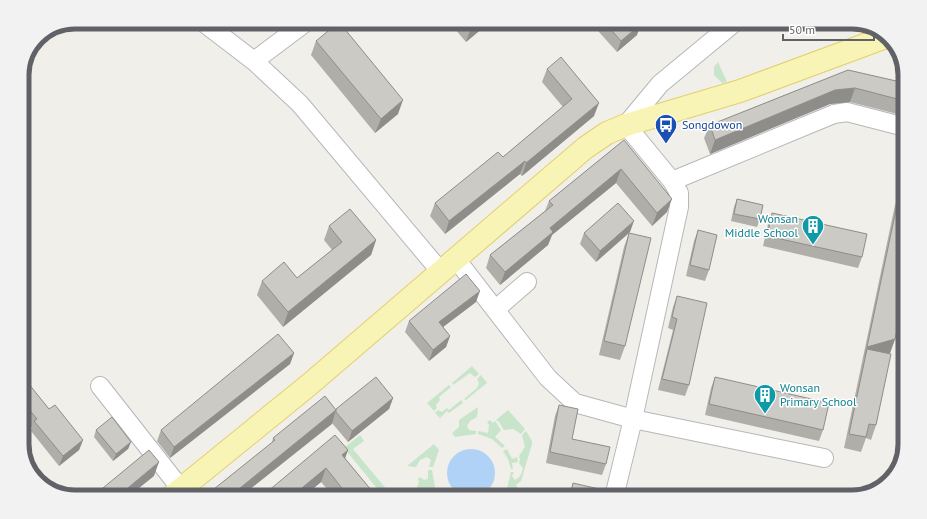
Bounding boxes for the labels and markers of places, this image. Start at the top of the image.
bus stop icon: Songdowon [653,112,679,145]
place label: Songdowon [682,117,742,132]
place label: Wonsan Middle School [725,211,798,240]
building icon: Wonsan Middle School [800,213,826,246]
place label: Wonsan Primary School [780,380,857,409]
building icon: Wonsan Primary School [752,382,778,415]

